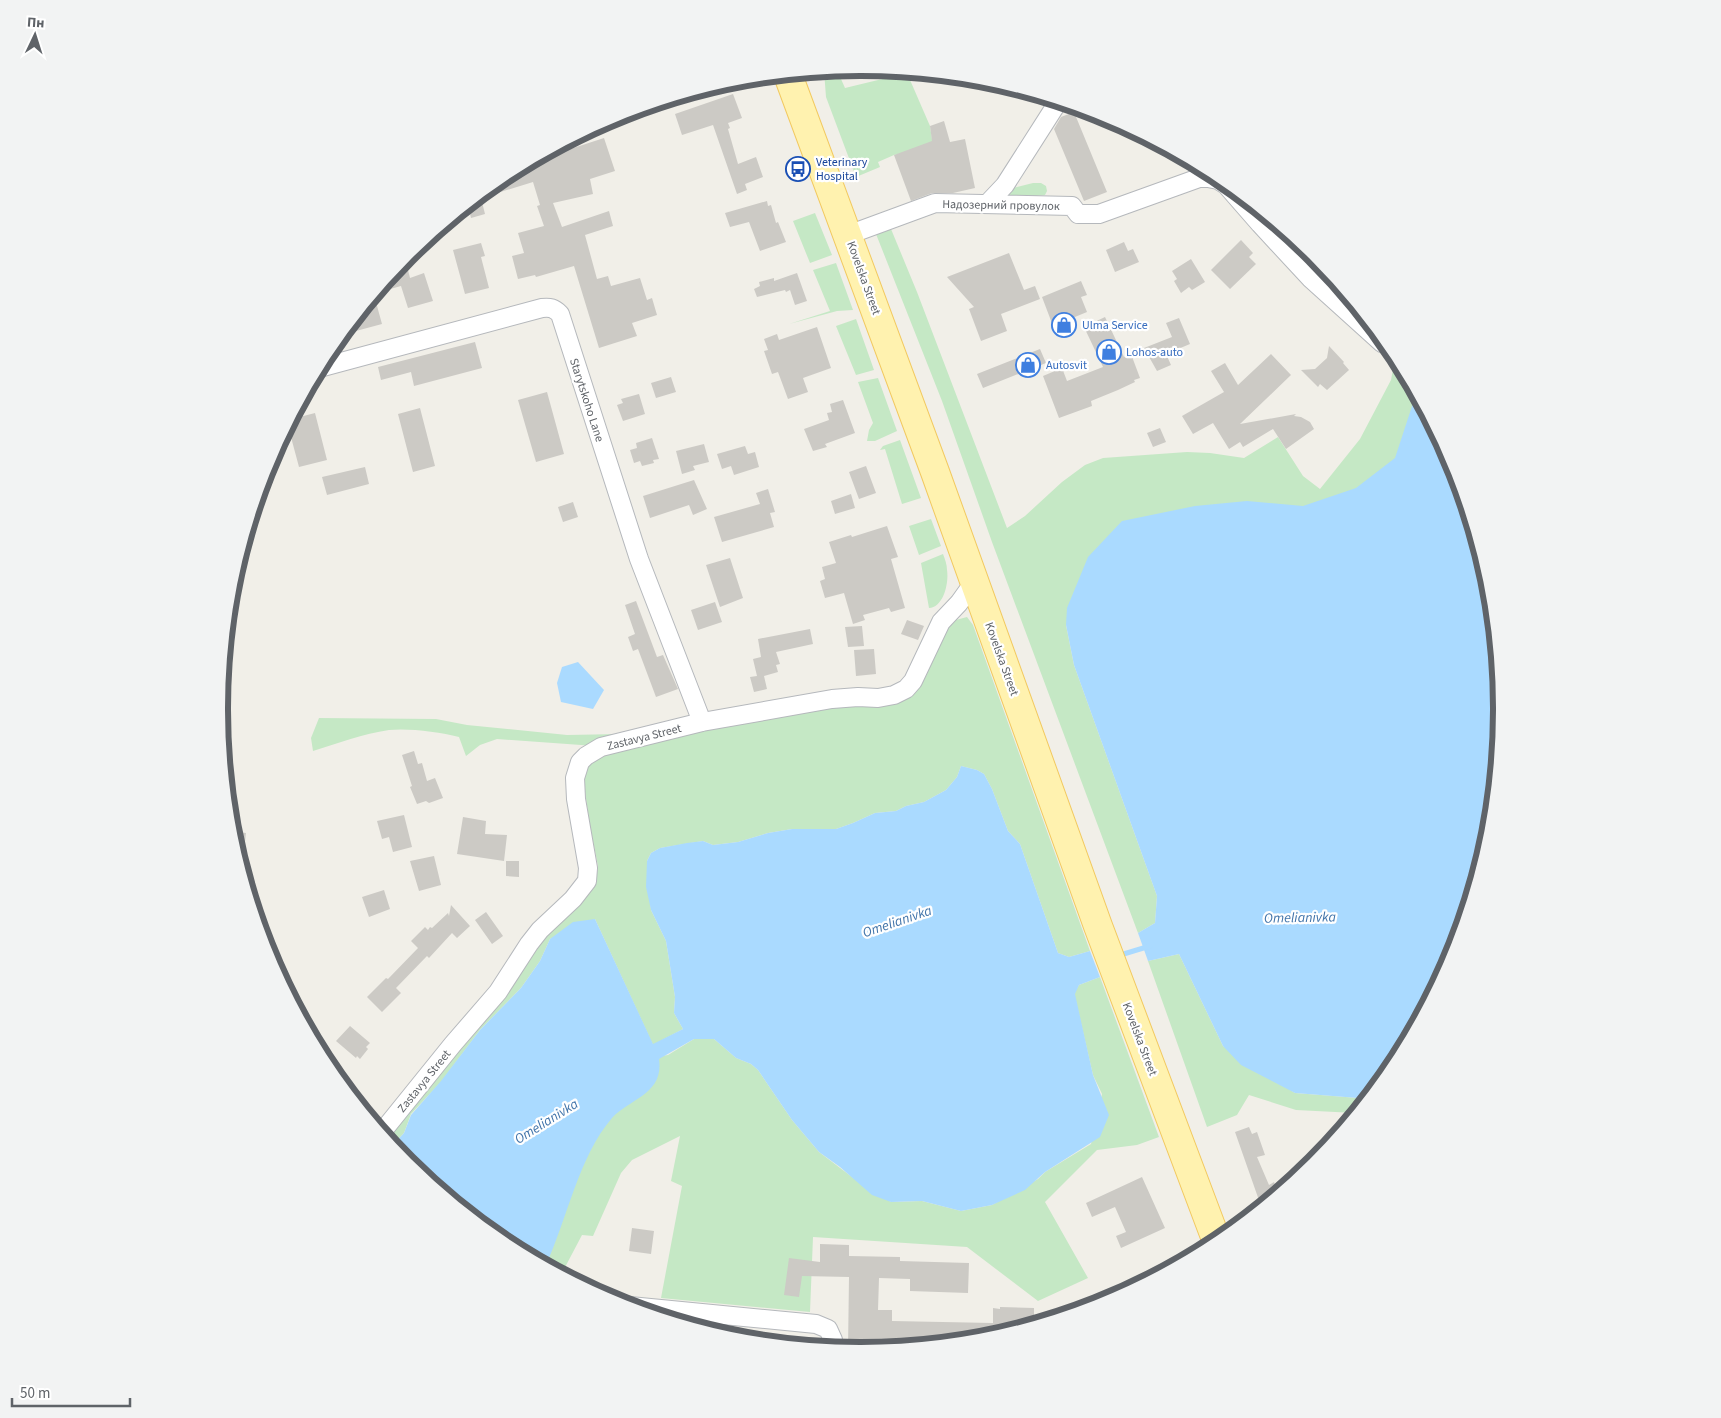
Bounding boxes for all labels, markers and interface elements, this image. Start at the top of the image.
north arrow [10,10,60,60]
text: Пн [26,12,45,34]
place label: Veterinary Hospital [816,154,868,185]
bus stop icon: Veterinary Hospital [785,156,811,182]
street label: Надозерний провулок [942,196,1060,215]
street label: Kovelska Street [842,239,885,317]
shop icon: Ulma Service [1051,312,1077,338]
place label: Ulma Service [1082,317,1148,334]
shop icon: Lohos-auto [1096,339,1122,365]
place label: Lohos-auto [1126,344,1183,361]
shop icon: Autosvit [1015,352,1041,378]
street label: Starytskoho Lane [565,356,608,444]
place label: Autosvit [1046,357,1087,374]
street label: Kovelska Street [980,620,1023,698]
street label: Zastavya Street [605,720,683,755]
water label: Omelianivka [860,901,935,943]
water label: Omelianivka [1264,907,1337,929]
street label: Kovelska Street [1118,1000,1161,1078]
street label: Zastavya Street [394,1046,455,1116]
water label: Omelianivka [511,1094,583,1149]
scale bar [12,1376,130,1408]
text: 50 m [20,1383,50,1404]

